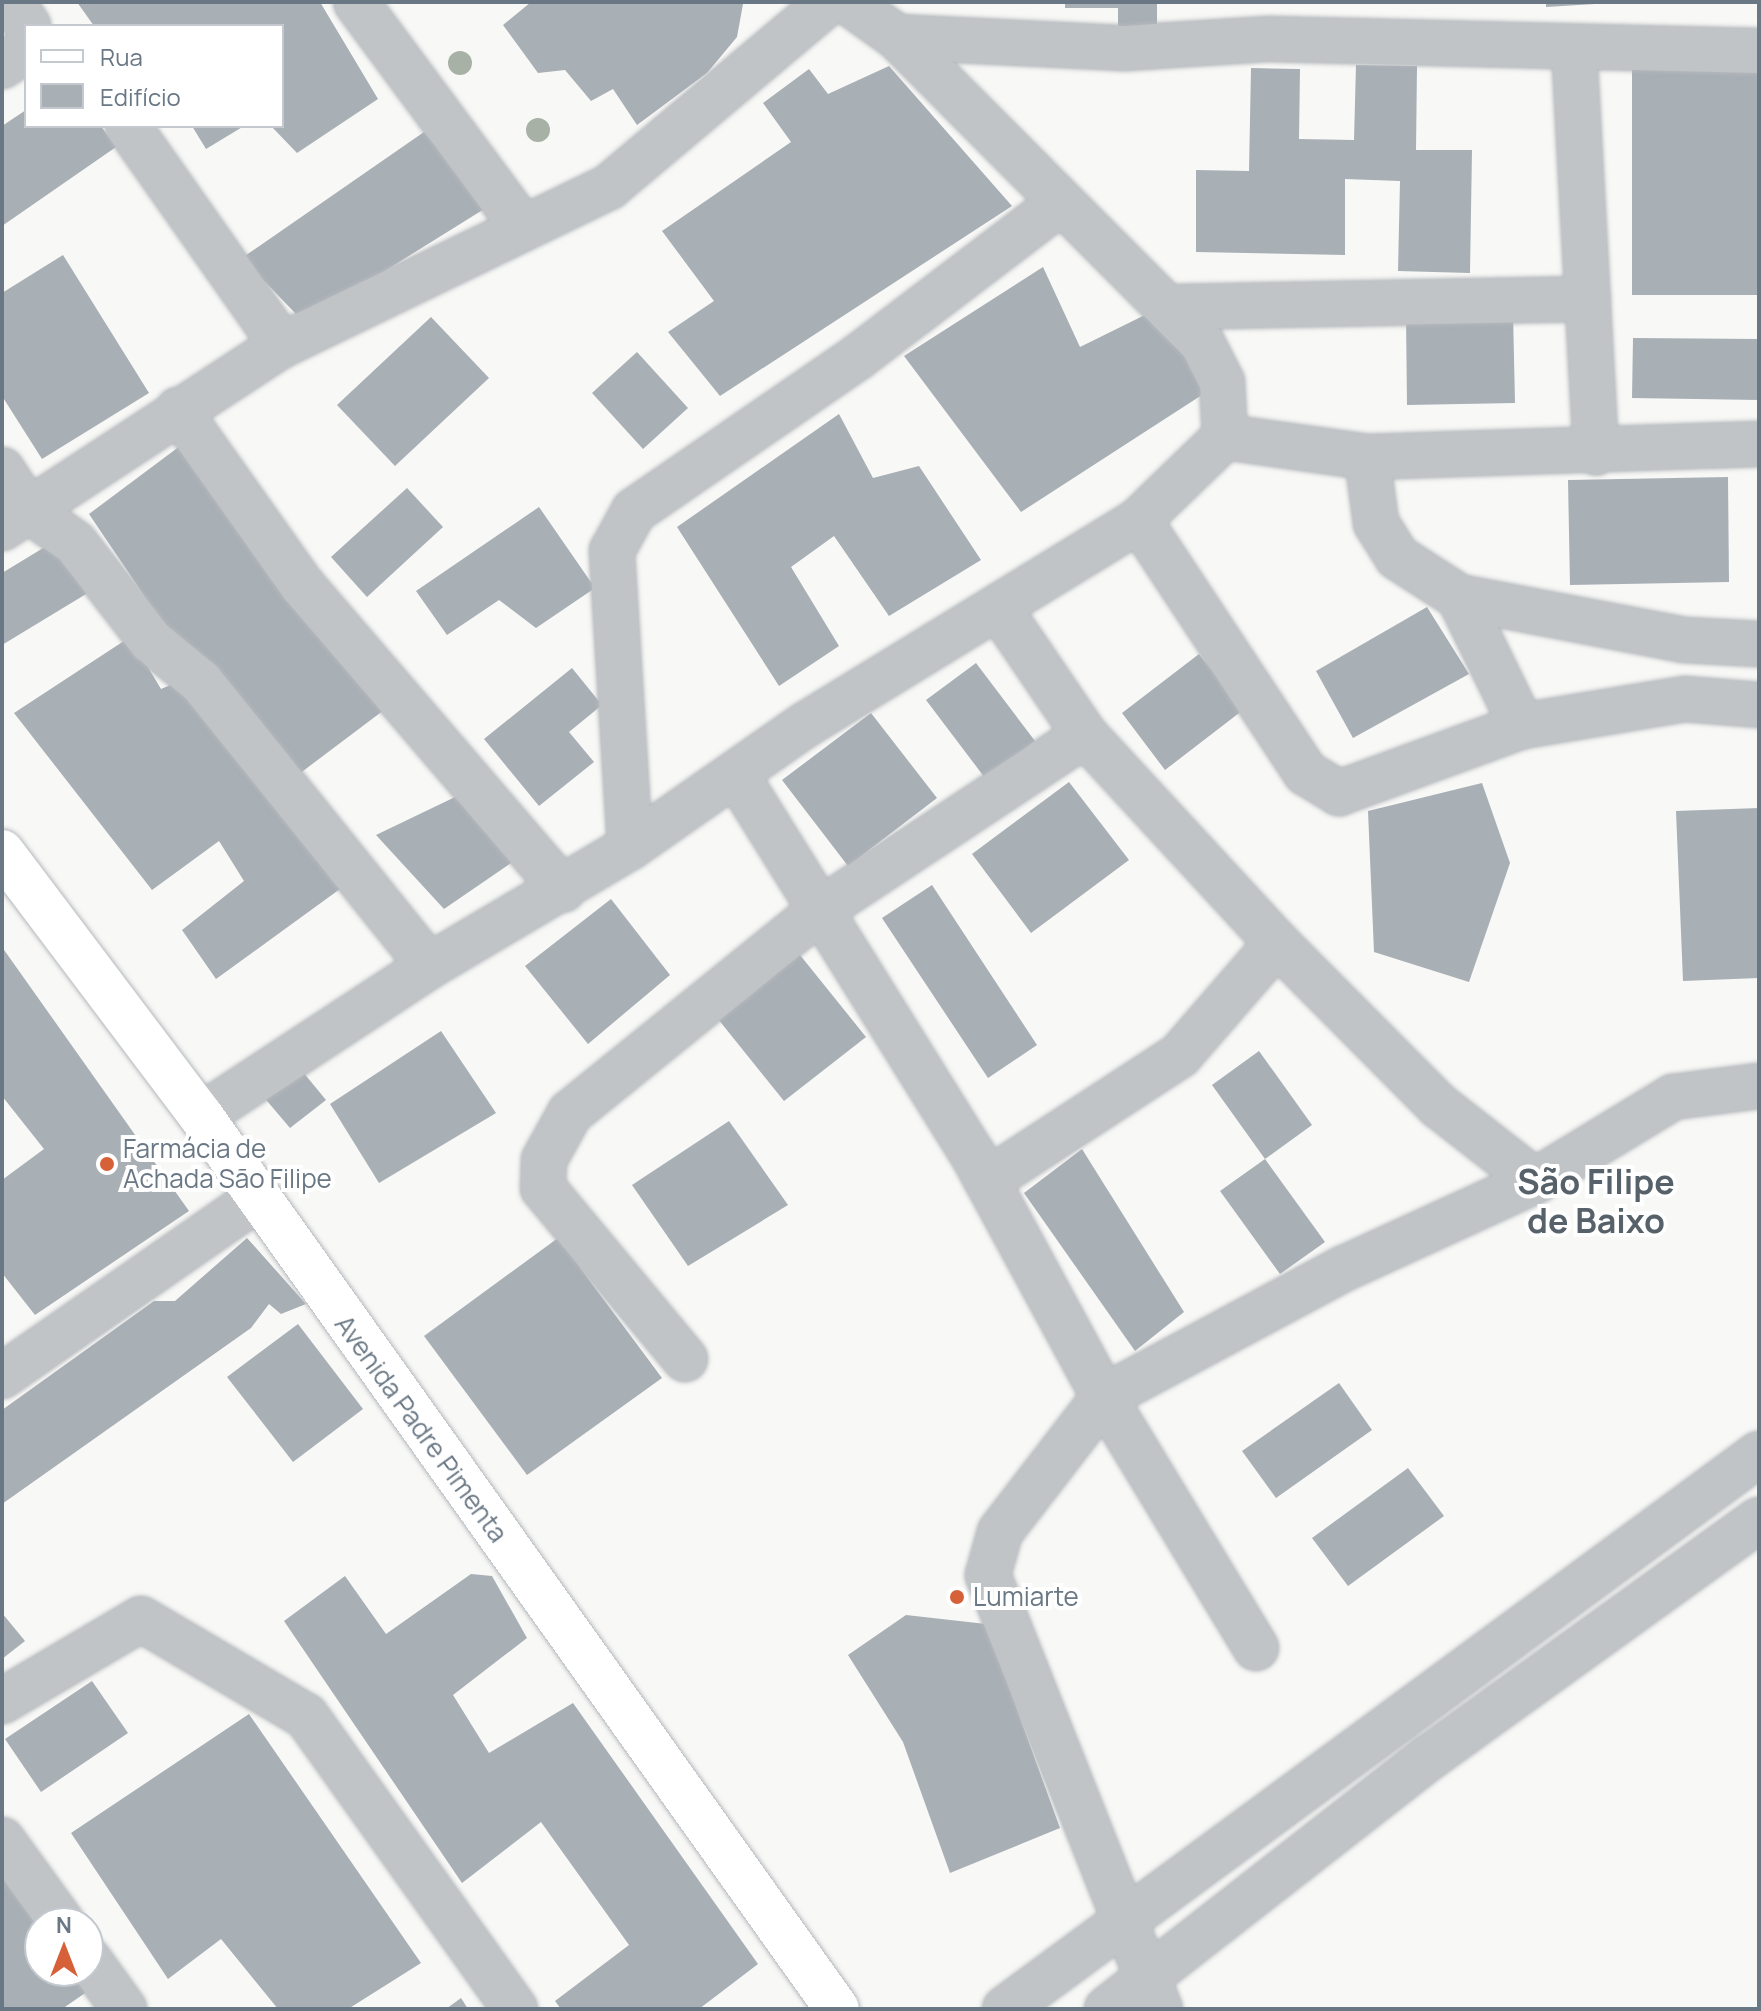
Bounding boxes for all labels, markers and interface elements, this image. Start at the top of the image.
legend [24,24,284,128]
text: Rua [100,40,143,73]
text: Edifício [100,80,181,113]
place label: Farmácia de Achada São Filipe [123,1133,332,1194]
marker: Farmácia de Achada São Filipe [98,1155,116,1173]
district label: São Filipe de Baixo [1517,1161,1675,1240]
street label: Avenida Padre Pimenta [328,1309,514,1549]
place label: Lumiarte [973,1581,1079,1613]
marker: Lumiarte [948,1588,966,1606]
north arrow [24,1907,104,1987]
text: N [56,1910,72,1940]

